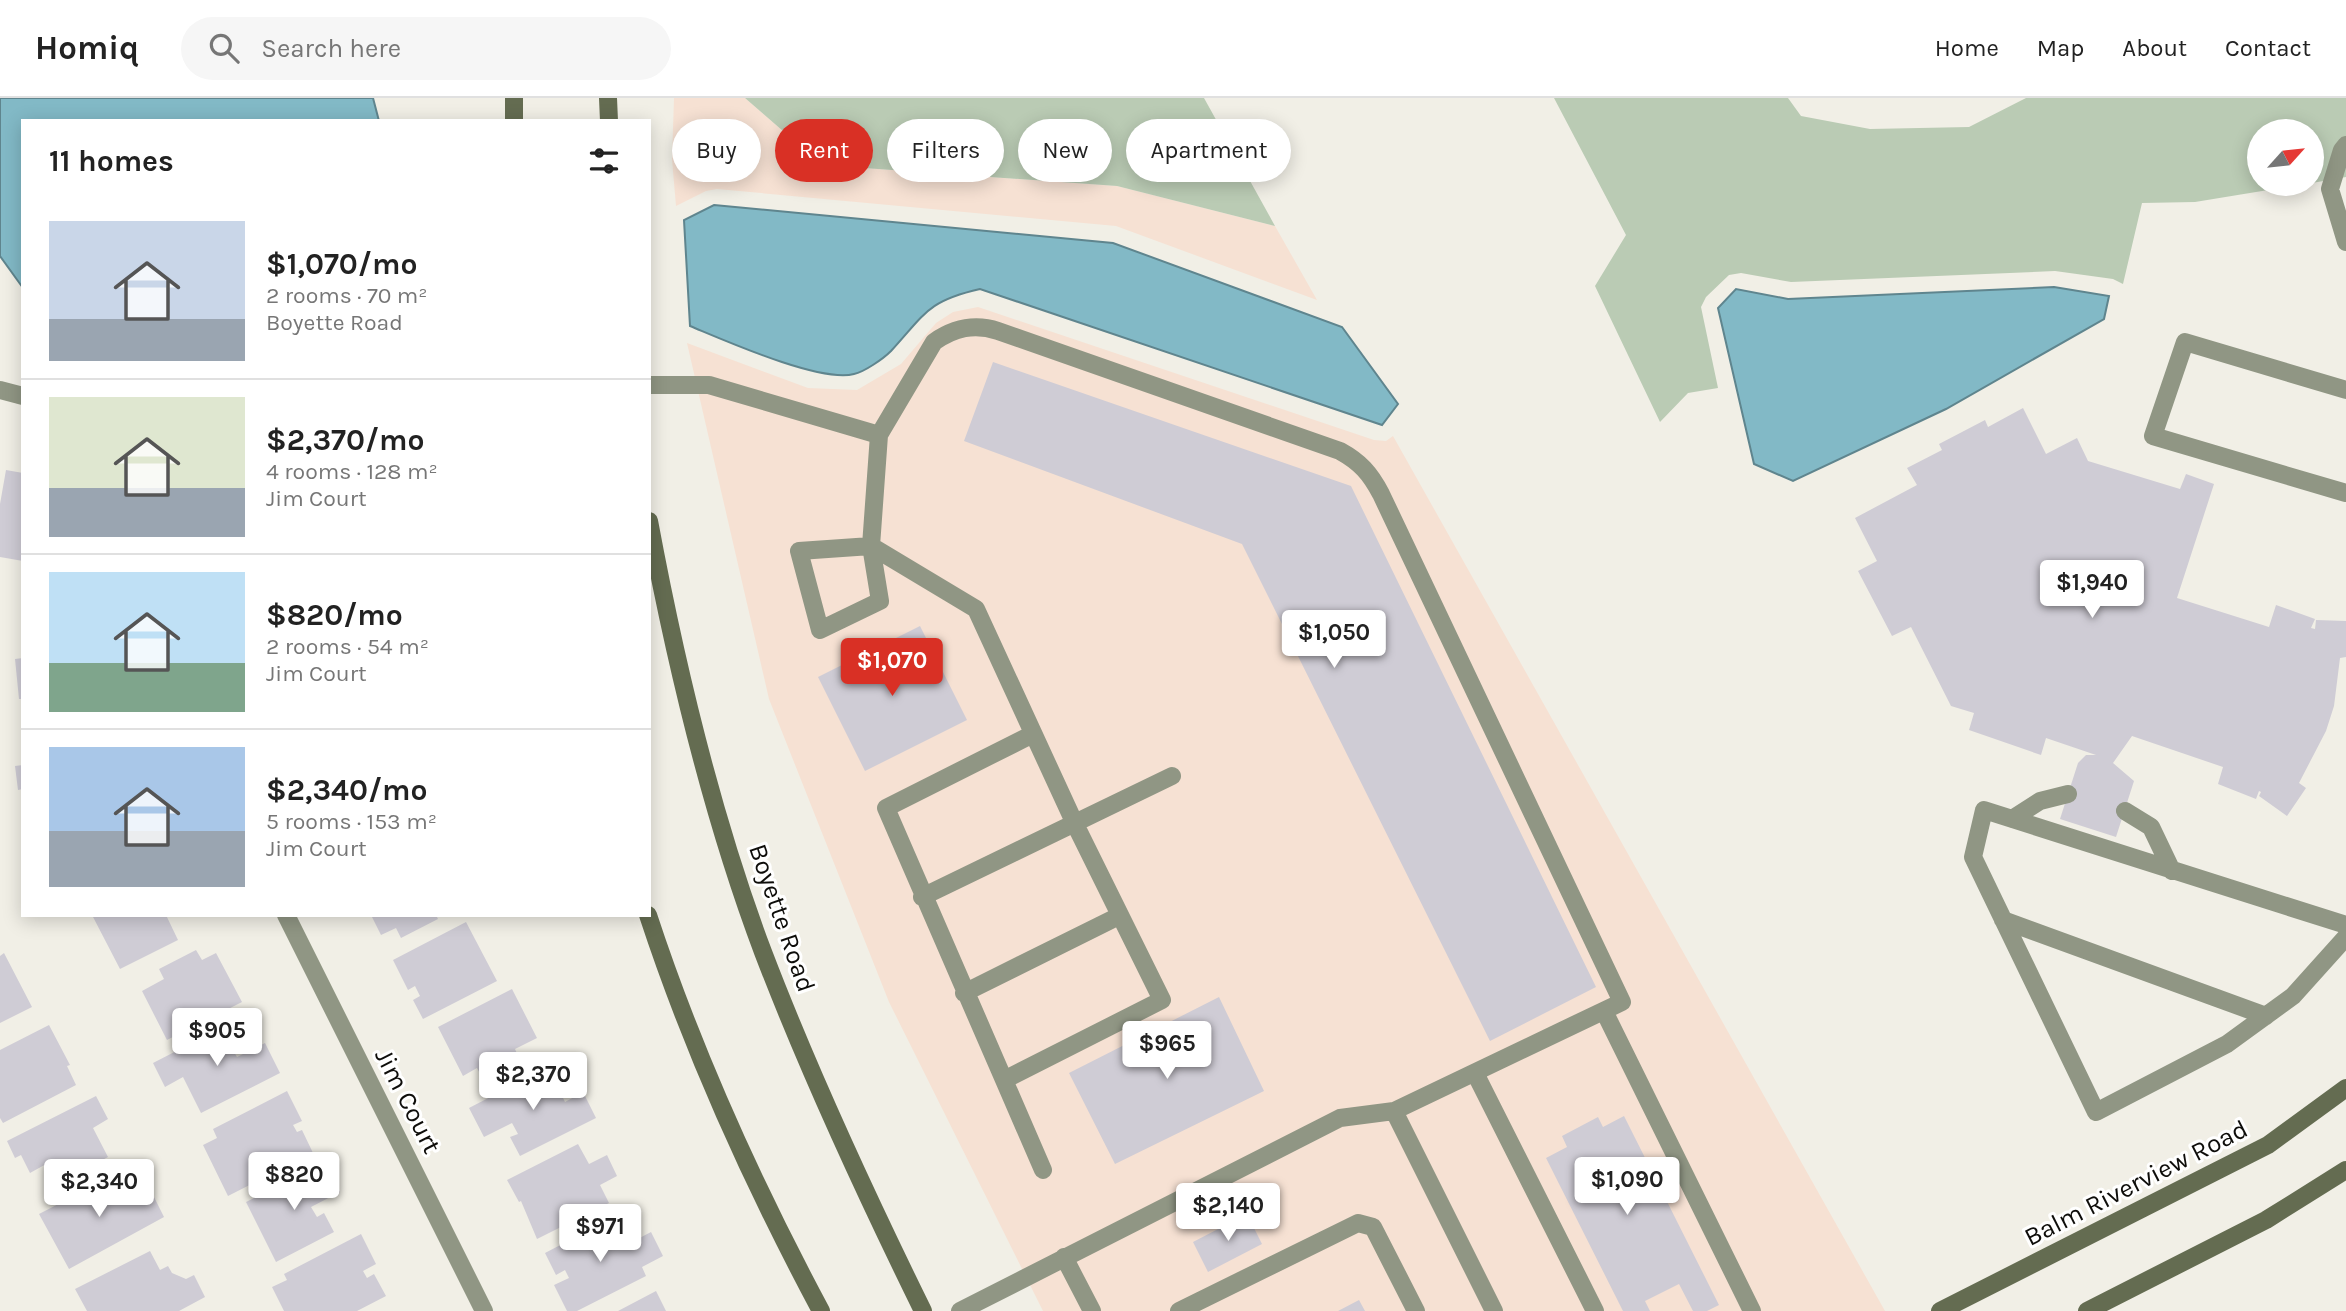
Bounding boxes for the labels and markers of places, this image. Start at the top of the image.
pin: $1,940 [2035,560,2149,620]
pin: $1,050 [1277,610,1391,670]
pin: $1,070 [835,638,949,698]
pin: $905 [176,1009,258,1068]
pin: $965 [1126,1021,1208,1081]
pin: $2,370 [476,1052,590,1112]
pin: $820 [253,1152,335,1212]
pin: $1,090 [1570,1158,1684,1217]
pin: $2,340 [42,1160,156,1219]
pin: $2,140 [1171,1184,1285,1243]
pin: $971 [559,1204,641,1264]

